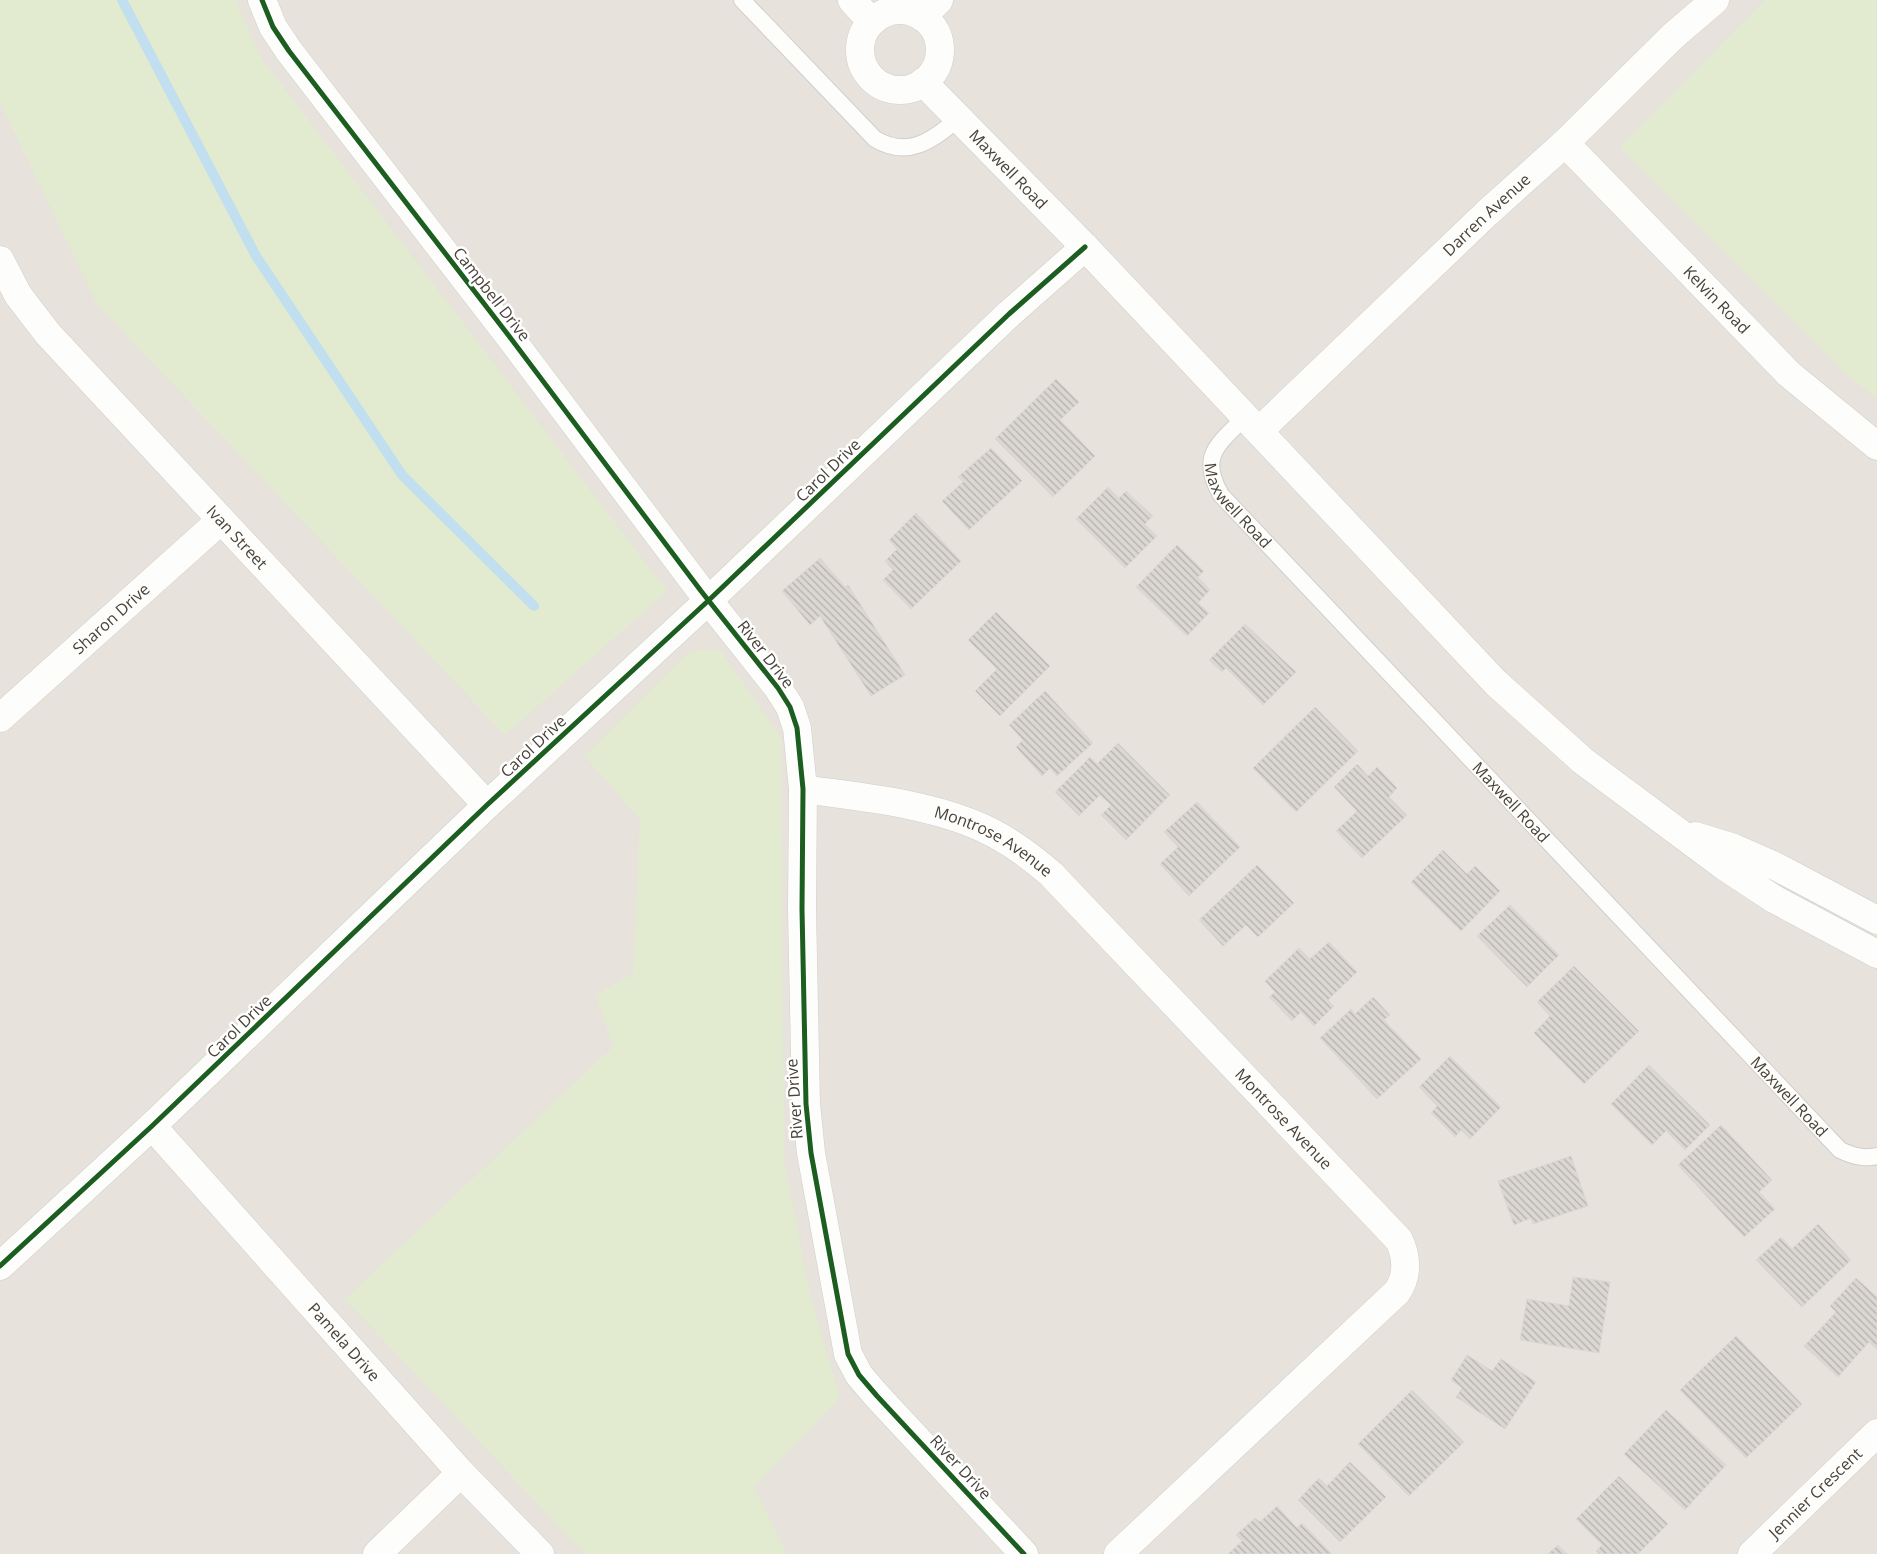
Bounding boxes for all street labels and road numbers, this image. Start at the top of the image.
street label: Maxwell Road [964,124,1053,214]
street label: Darren Avenue [1438,168,1535,261]
street label: Campbell Drive [448,242,536,346]
street label: Kelvin Road [1679,261,1755,338]
street label: Carol Drive [791,433,865,507]
street label: Maxwell Road [1200,461,1277,553]
street label: Ivan Street [202,500,273,574]
street label: Sharon Drive [68,578,154,659]
street label: River Drive [732,615,800,693]
street label: Carol Drive [495,710,571,782]
street label: Maxwell Road [1468,757,1555,847]
street label: Montrose Avenue [932,801,1057,882]
street label: Carol Drive [202,989,276,1063]
street label: Maxwell Road [1746,1051,1833,1142]
street label: River Drive [780,1058,808,1140]
street label: Montrose Avenue [1230,1063,1337,1174]
street label: Pamela Drive [303,1298,385,1386]
street label: River Drive [925,1430,997,1504]
street label: Jennier Crescent [1762,1442,1867,1545]

